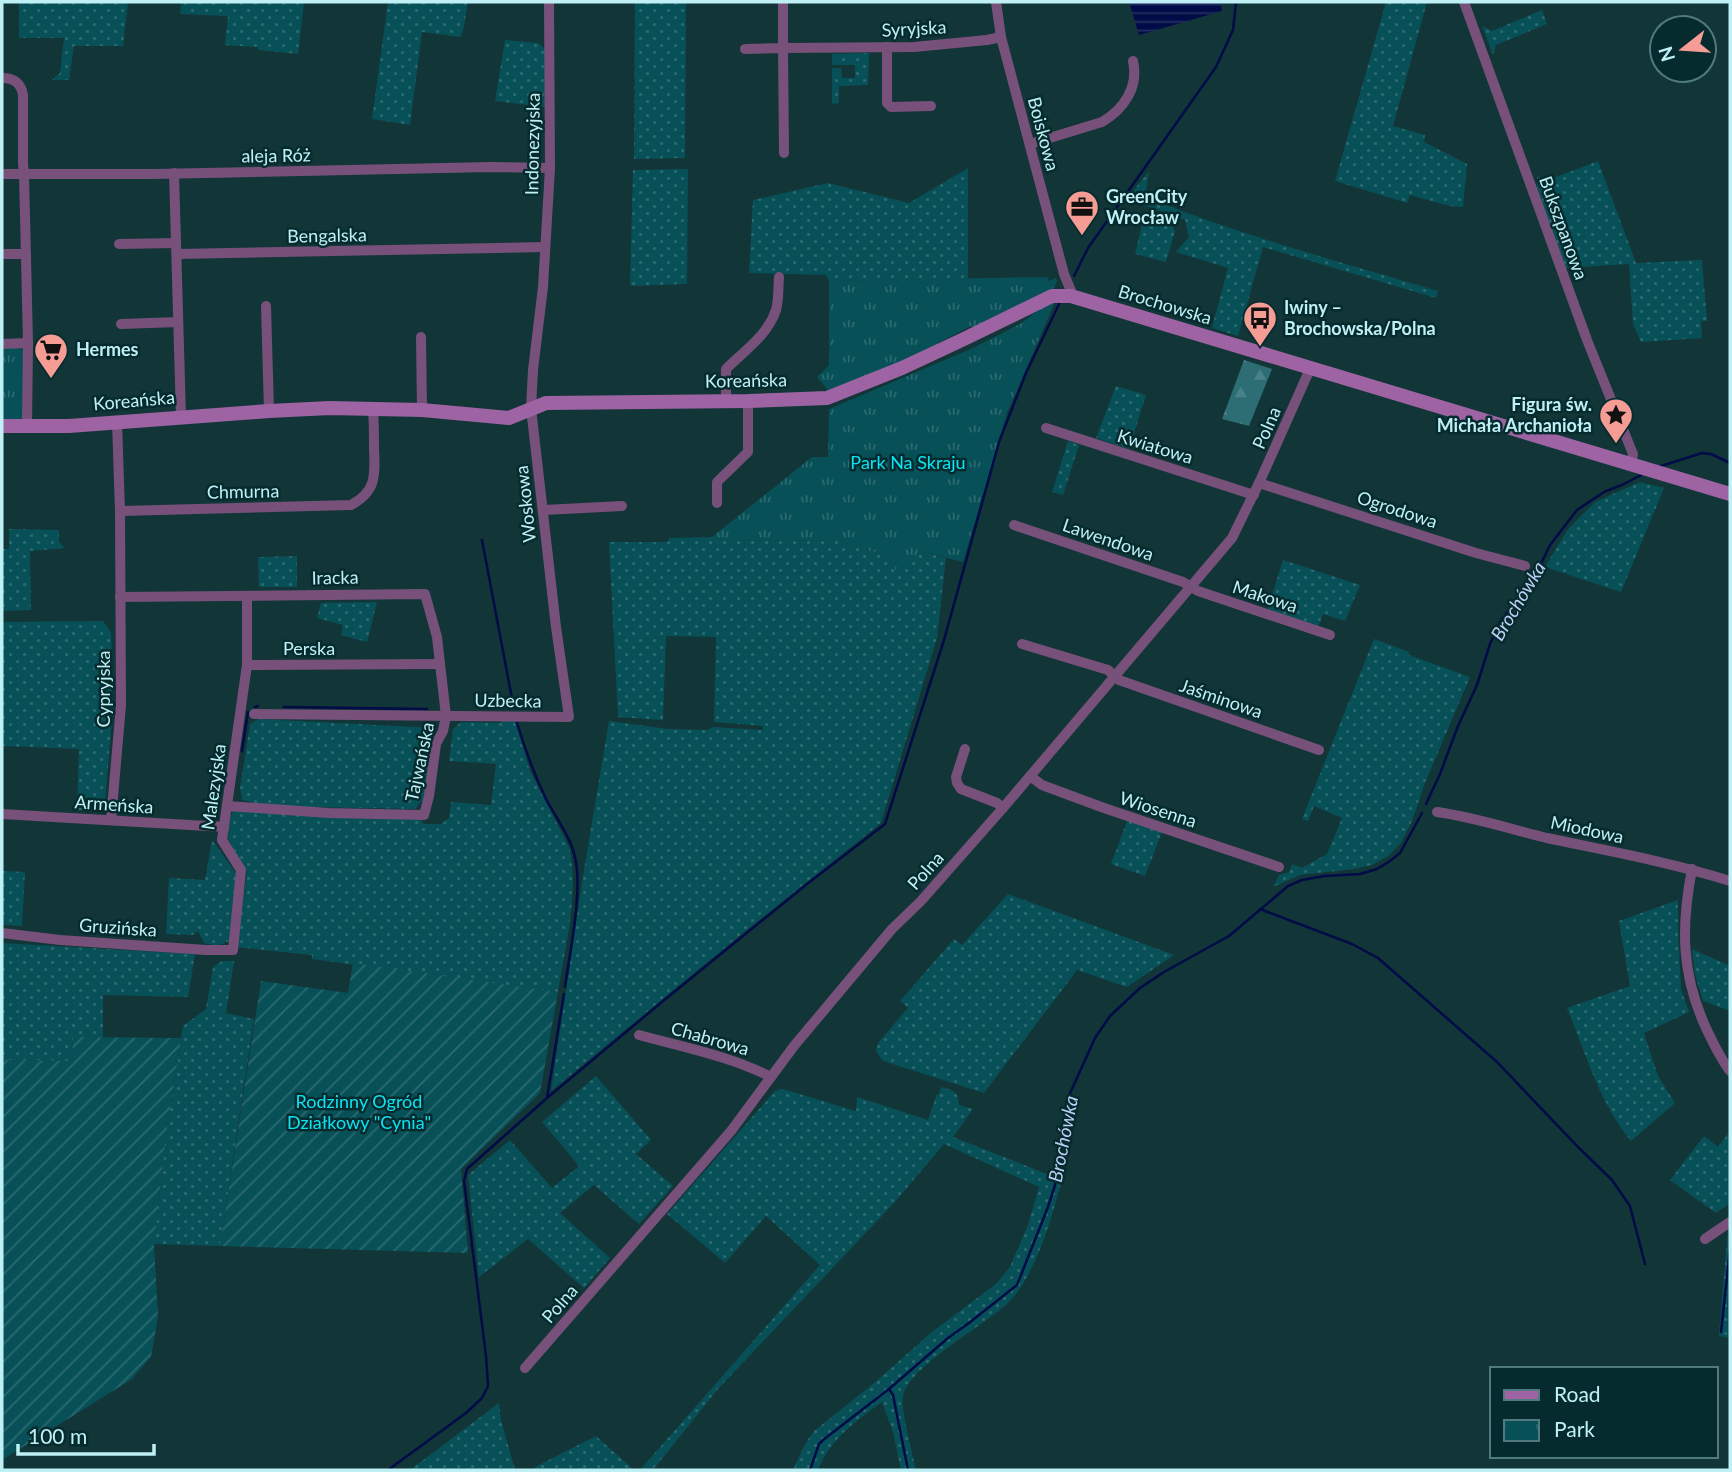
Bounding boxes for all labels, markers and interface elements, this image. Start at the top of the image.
north arrow [1648,14,1718,84]
street label: Syryjska [881,15,947,41]
text: N [1653,44,1679,64]
street label: Indonezyjska [520,93,544,195]
street label: Boiskowa [1024,94,1064,173]
street label: aleja Róż [241,143,311,167]
street label: Bukszpanowa [1535,173,1593,282]
place label: GreenCity Wrocław [1106,185,1188,228]
office icon: GreenCity Wrocław [1063,188,1101,237]
street label: Bengalska [287,223,367,247]
street label: Brochowska [1116,279,1215,329]
place label: Iwiny – Brochowska/Polna [1284,296,1436,339]
bus stop icon: Iwiny – Brochowska/Polna [1241,299,1279,348]
supermarket icon: Hermes [32,331,70,380]
place label: Hermes [76,338,139,360]
street label: Koreańska [705,368,787,392]
street label: Koreańska [92,385,176,415]
place label: Figura św. Michała Archanioła [1437,393,1592,436]
place icon: Figura św. Michała Archanioła [1597,396,1635,445]
street label: Polna [1247,403,1285,452]
street label: Kwiatowa [1115,424,1196,468]
park label: Park Na Skraju [850,451,966,473]
street label: Woskowa [510,465,540,544]
street label: Chmurna [207,479,279,503]
street label: Ogrodowa [1354,486,1440,532]
street label: Lawendowa [1060,513,1157,565]
water label: Brochówka [1485,557,1550,644]
street label: Iracka [311,566,359,588]
street label: Makowa [1230,575,1301,617]
street label: Perska [283,637,335,659]
street label: Cypryjska [92,650,114,728]
street label: Jaśminowa [1177,674,1266,722]
street label: Uzbecka [474,688,542,712]
street label: Tajwańska [400,720,438,804]
street label: Malezyjska [196,742,230,831]
street label: Wiosenna [1117,786,1199,832]
street label: Armeńska [74,790,154,818]
street label: Miodowa [1549,811,1626,847]
street label: Polna [902,847,948,894]
street label: Gruzińska [78,913,158,941]
street label: Chabrowa [669,1016,752,1060]
park label: Rodzinny Ogród Działkowy "Cynia" [287,1090,431,1133]
water label: Brochówka [1043,1094,1082,1184]
street label: Polna [537,1280,582,1327]
legend [1490,1367,1718,1458]
text: Road [1554,1381,1601,1406]
scale bar [18,1412,154,1456]
text: Park [1554,1416,1595,1441]
text: 100 m [28,1423,87,1448]

